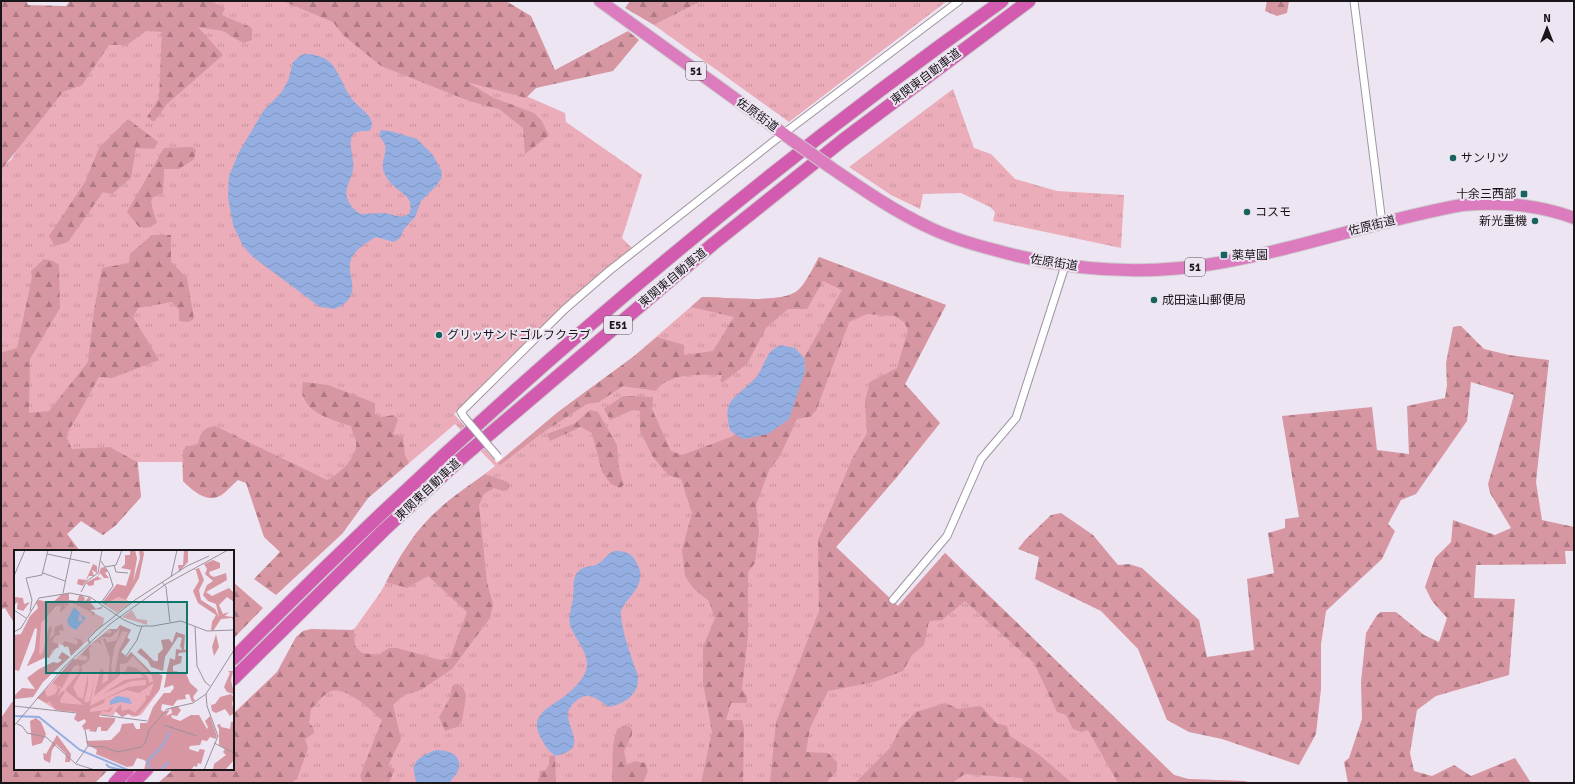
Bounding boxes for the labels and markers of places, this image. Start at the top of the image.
place label: サンリツ [1461,151,1509,166]
marker: サンリツ [1448,153,1458,163]
place label: 十余三西部 [1456,187,1516,202]
marker: 十余三西部 [1519,189,1529,199]
place label: コスモ [1255,205,1291,220]
marker: コスモ [1242,207,1252,217]
place label: 新光重機 [1479,214,1527,229]
marker: 新光重機 [1530,216,1540,226]
place label: 薬草園 [1232,248,1268,263]
marker: 薬草園 [1219,250,1229,260]
place label: 成田遠山郵便局 [1162,293,1246,308]
marker: 成田遠山郵便局 [1149,295,1159,305]
place label: グリッサンドゴルフクラブ [447,328,591,343]
marker: グリッサンドゴルフクラブ [434,330,444,340]

